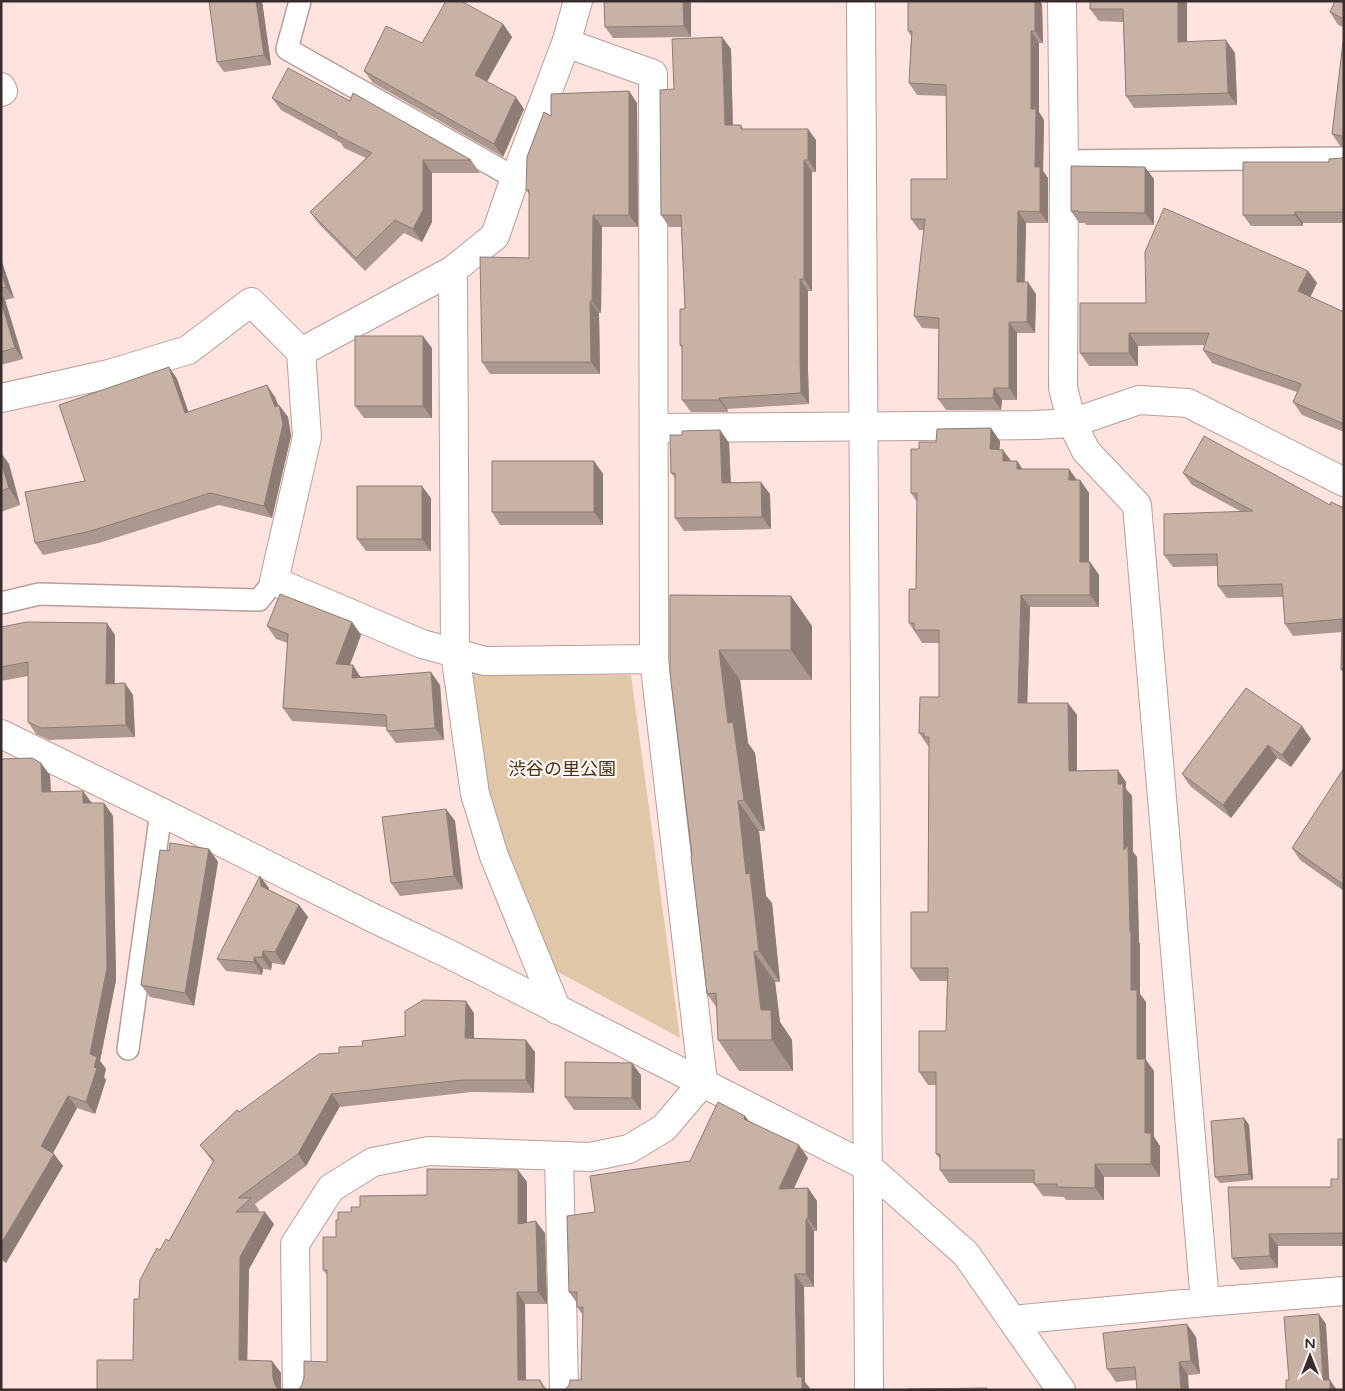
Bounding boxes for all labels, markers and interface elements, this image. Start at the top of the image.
park label: 渋谷の里公園 [508,758,616,780]
north arrow [1285,1331,1335,1381]
text: N [1304,1335,1316,1352]

